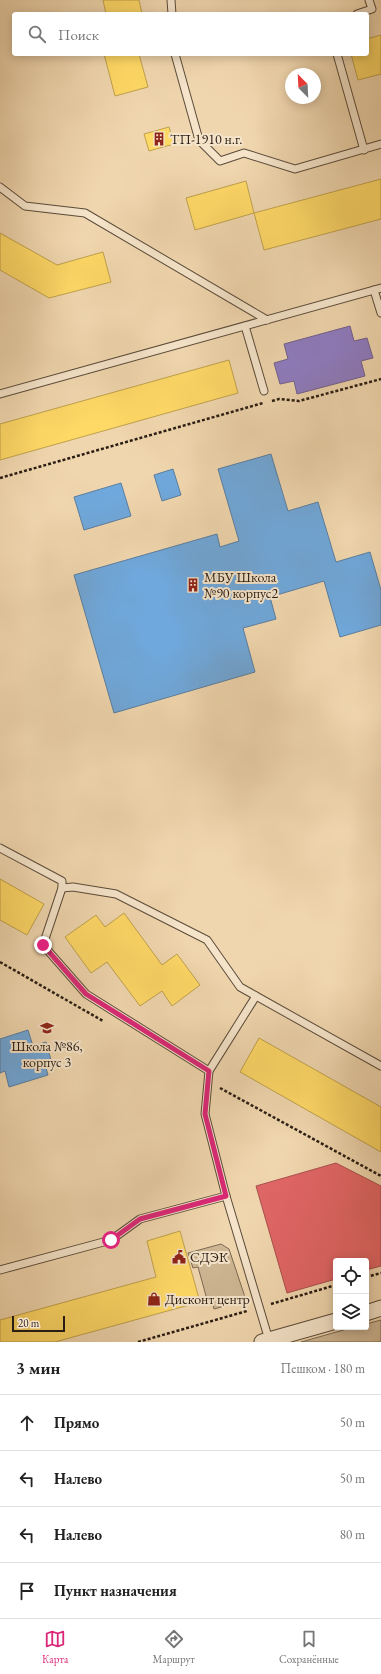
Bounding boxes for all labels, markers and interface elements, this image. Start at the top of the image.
search box [12,12,369,56]
icon: search [26,23,48,45]
text: Поиск [58,25,99,44]
north arrow [285,68,321,104]
place label: ТП-1910 н.г. [170,130,243,148]
building icon: ТП-1910 н.г. [151,131,167,147]
place label: МБУ Школа №90 корпус2 [204,568,279,602]
building icon: МБУ Школа №90 корпус2 [185,577,201,593]
route end [34,936,52,954]
school or university icon: Школа №86, корпус 3 [39,1020,55,1036]
place label: Школа №86, корпус 3 [11,1037,83,1071]
route start [102,1231,120,1249]
place label: СДЭК [190,1248,229,1266]
public building icon: СДЭК [171,1249,187,1265]
map controls [333,1258,369,1330]
button: locate [333,1258,369,1294]
place label: Дисконт центр [165,1290,250,1308]
shop icon: Дисконт центр [146,1291,162,1307]
button: layers [333,1294,369,1330]
scale bar [12,1314,65,1333]
text: 20 m [18,1316,39,1330]
text: 3 мин [16,1357,60,1379]
text: Пешком · 180 m [281,1360,365,1377]
icon: ahead [16,1412,38,1434]
text: Прямо [54,1413,99,1432]
text: 50 m [340,1414,365,1431]
icon: left [16,1468,38,1490]
text: Налево [54,1469,102,1488]
text: 50 m [340,1470,365,1487]
icon: left [16,1524,38,1546]
text: Налево [54,1525,102,1544]
text: 80 m [340,1526,365,1543]
icon: arrive [16,1580,38,1602]
text: Пункт назначения [54,1581,177,1600]
tab: Карта [42,1628,68,1666]
tab: Маршрут [153,1628,195,1666]
tab: Сохранённые [279,1628,339,1666]

